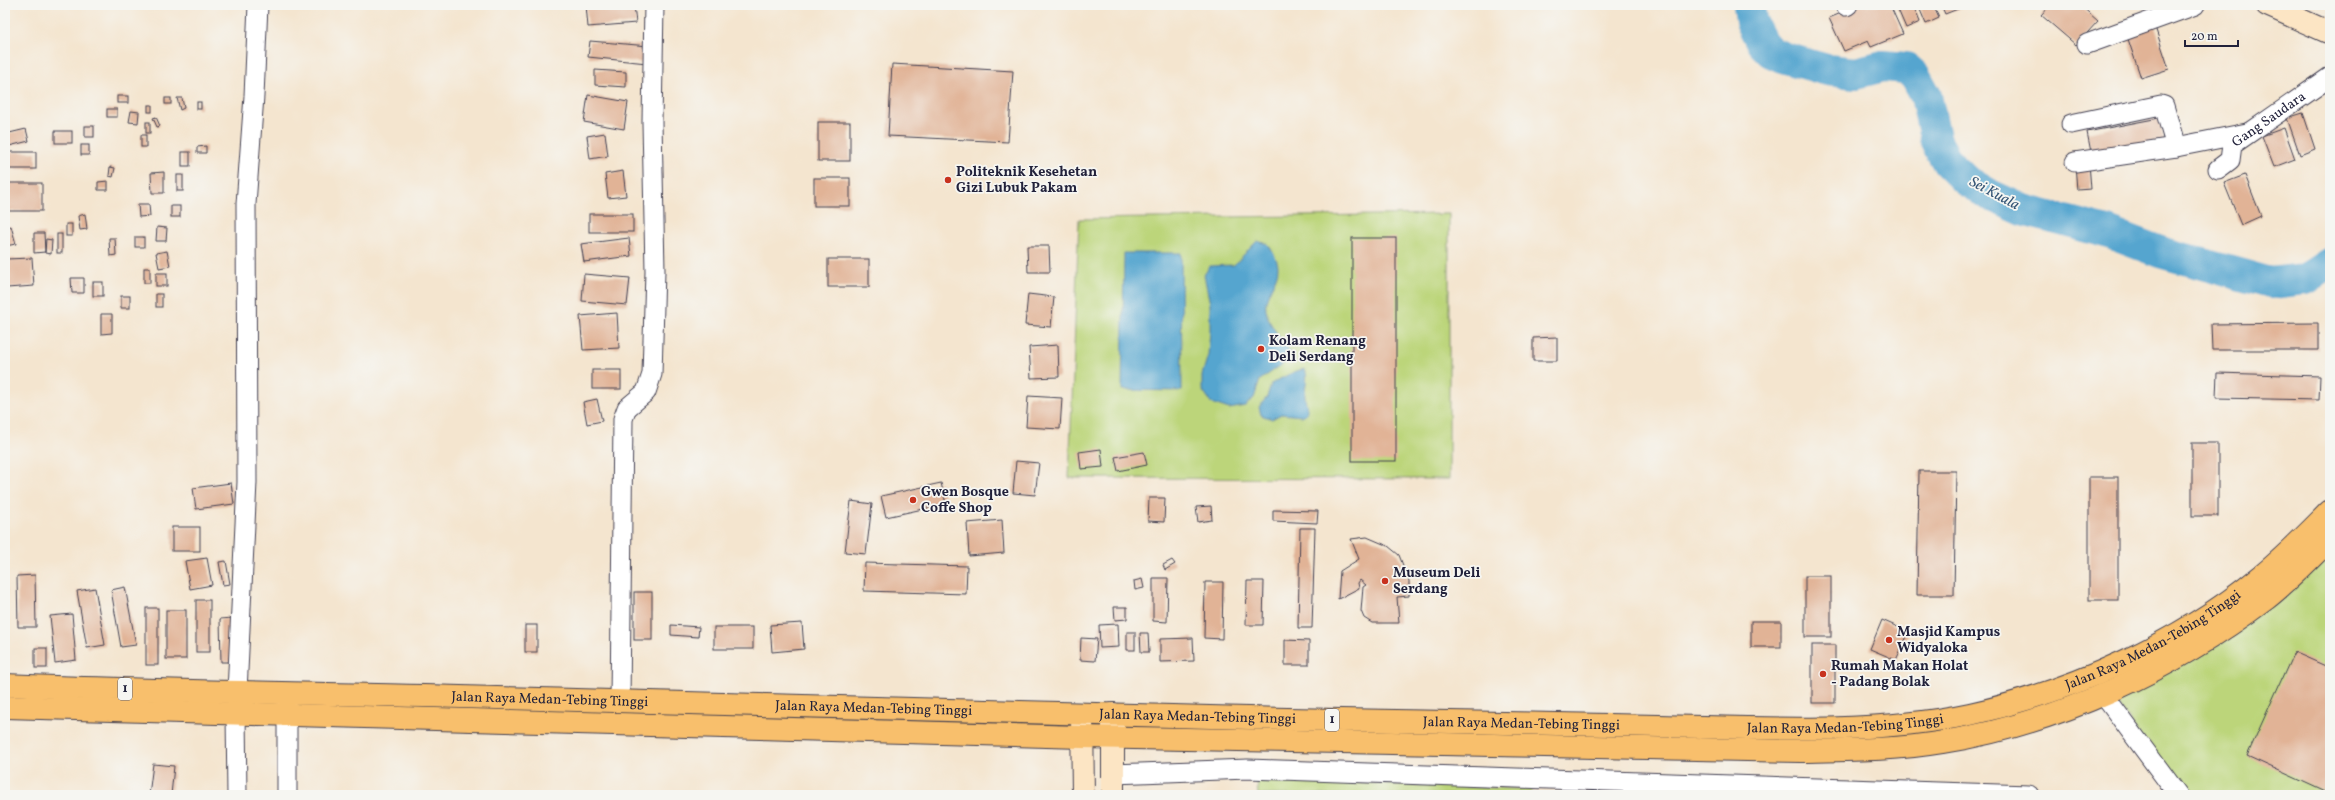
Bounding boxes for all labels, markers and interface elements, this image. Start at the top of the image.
scale bar [2185,22,2238,48]
text: 20 m [2191,29,2218,45]
street label: Gang Saudara [2228,87,2310,152]
place label: Politeknik Kesehetan Gizi Lubuk Pakam [956,163,1097,198]
water label: Sei Kuala [1965,172,2023,216]
marker: Politeknik Kesehetan Gizi Lubuk Pakam [943,175,953,185]
place label: Kolam Renang Deli Serdang [1269,332,1366,367]
marker: Kolam Renang Deli Serdang [1256,344,1266,354]
place label: Gwen Bosque Coffe Shop [921,483,1009,518]
marker: Gwen Bosque Coffe Shop [908,495,918,505]
place label: Museum Deli Serdang [1393,564,1480,599]
marker: Museum Deli Serdang [1380,576,1390,586]
street label: Jalan Raya Medan-Tebing Tinggi [2062,586,2245,695]
place label: Masjid Kampus Widyaloka [1897,623,2000,658]
marker: Masjid Kampus Widyaloka [1884,635,1894,645]
place label: Rumah Makan Holat - Padang Bolak [1831,657,1968,692]
marker: Rumah Makan Holat - Padang Bolak [1818,669,1828,679]
road number: 1 [118,678,132,700]
street label: Jalan Raya Medan-Tebing Tinggi [451,687,649,712]
street label: Jalan Raya Medan-Tebing Tinggi [775,696,973,720]
street label: Jalan Raya Medan-Tebing Tinggi [1099,705,1296,729]
road number: 1 [1325,709,1339,731]
street label: Jalan Raya Medan-Tebing Tinggi [1747,710,1945,738]
street label: Jalan Raya Medan-Tebing Tinggi [1423,712,1620,735]

